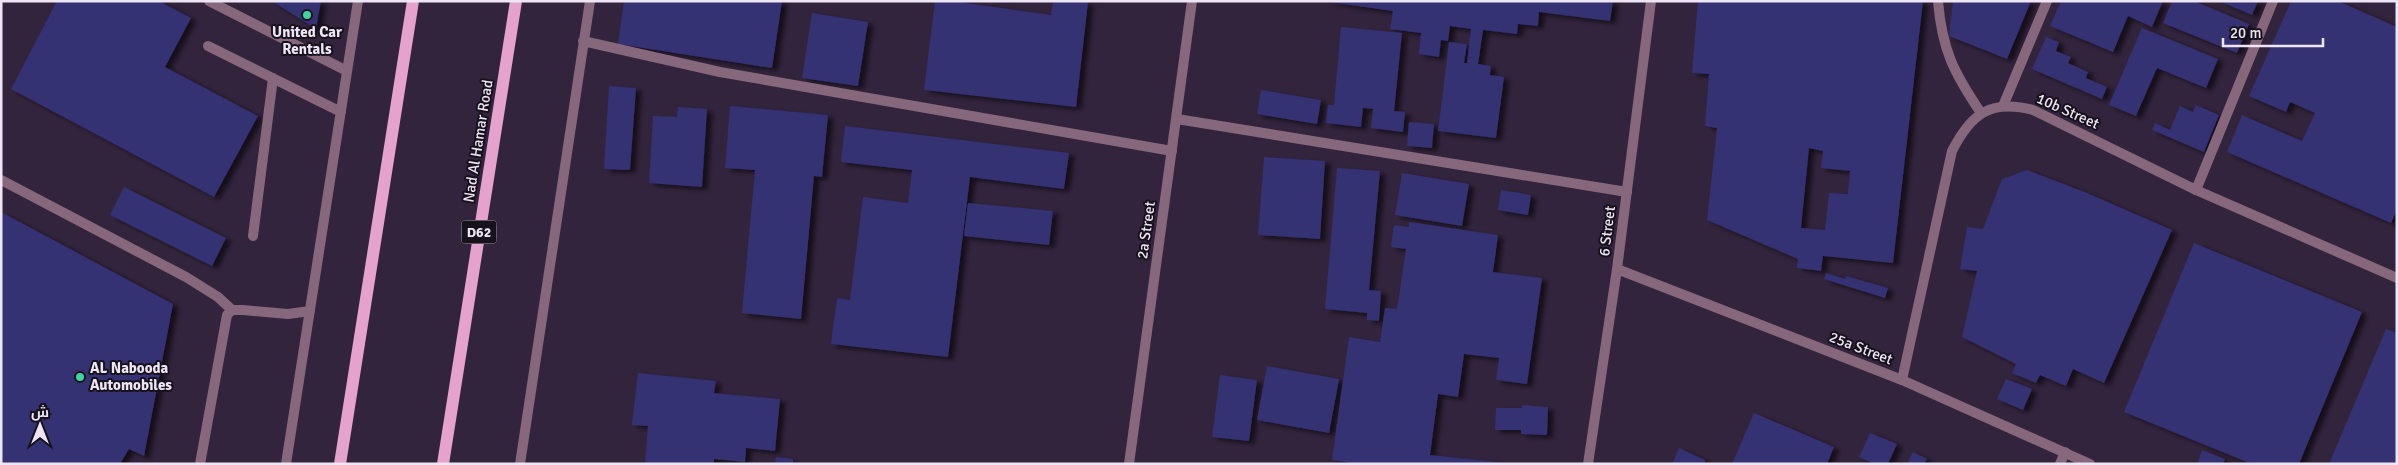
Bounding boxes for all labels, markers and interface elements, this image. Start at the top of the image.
marker: United Car Rentals [301,9,313,21]
scale bar [2223,15,2323,47]
place label: United Car Rentals [272,23,342,58]
text: 20 m [2230,24,2261,42]
street label: Nad Al Hamar Road [459,78,497,204]
street label: 10b Street [2034,89,2102,133]
street label: 2a Street [1133,200,1159,260]
street label: 6 Street [1595,205,1619,257]
road number: D62 [462,220,496,243]
street label: 25a Street [1827,328,1895,368]
place label: AL Nabooda Automobiles [90,359,172,394]
marker: AL Nabooda Automobiles [74,371,86,383]
north arrow [15,400,65,450]
text: ش [31,404,49,421]

